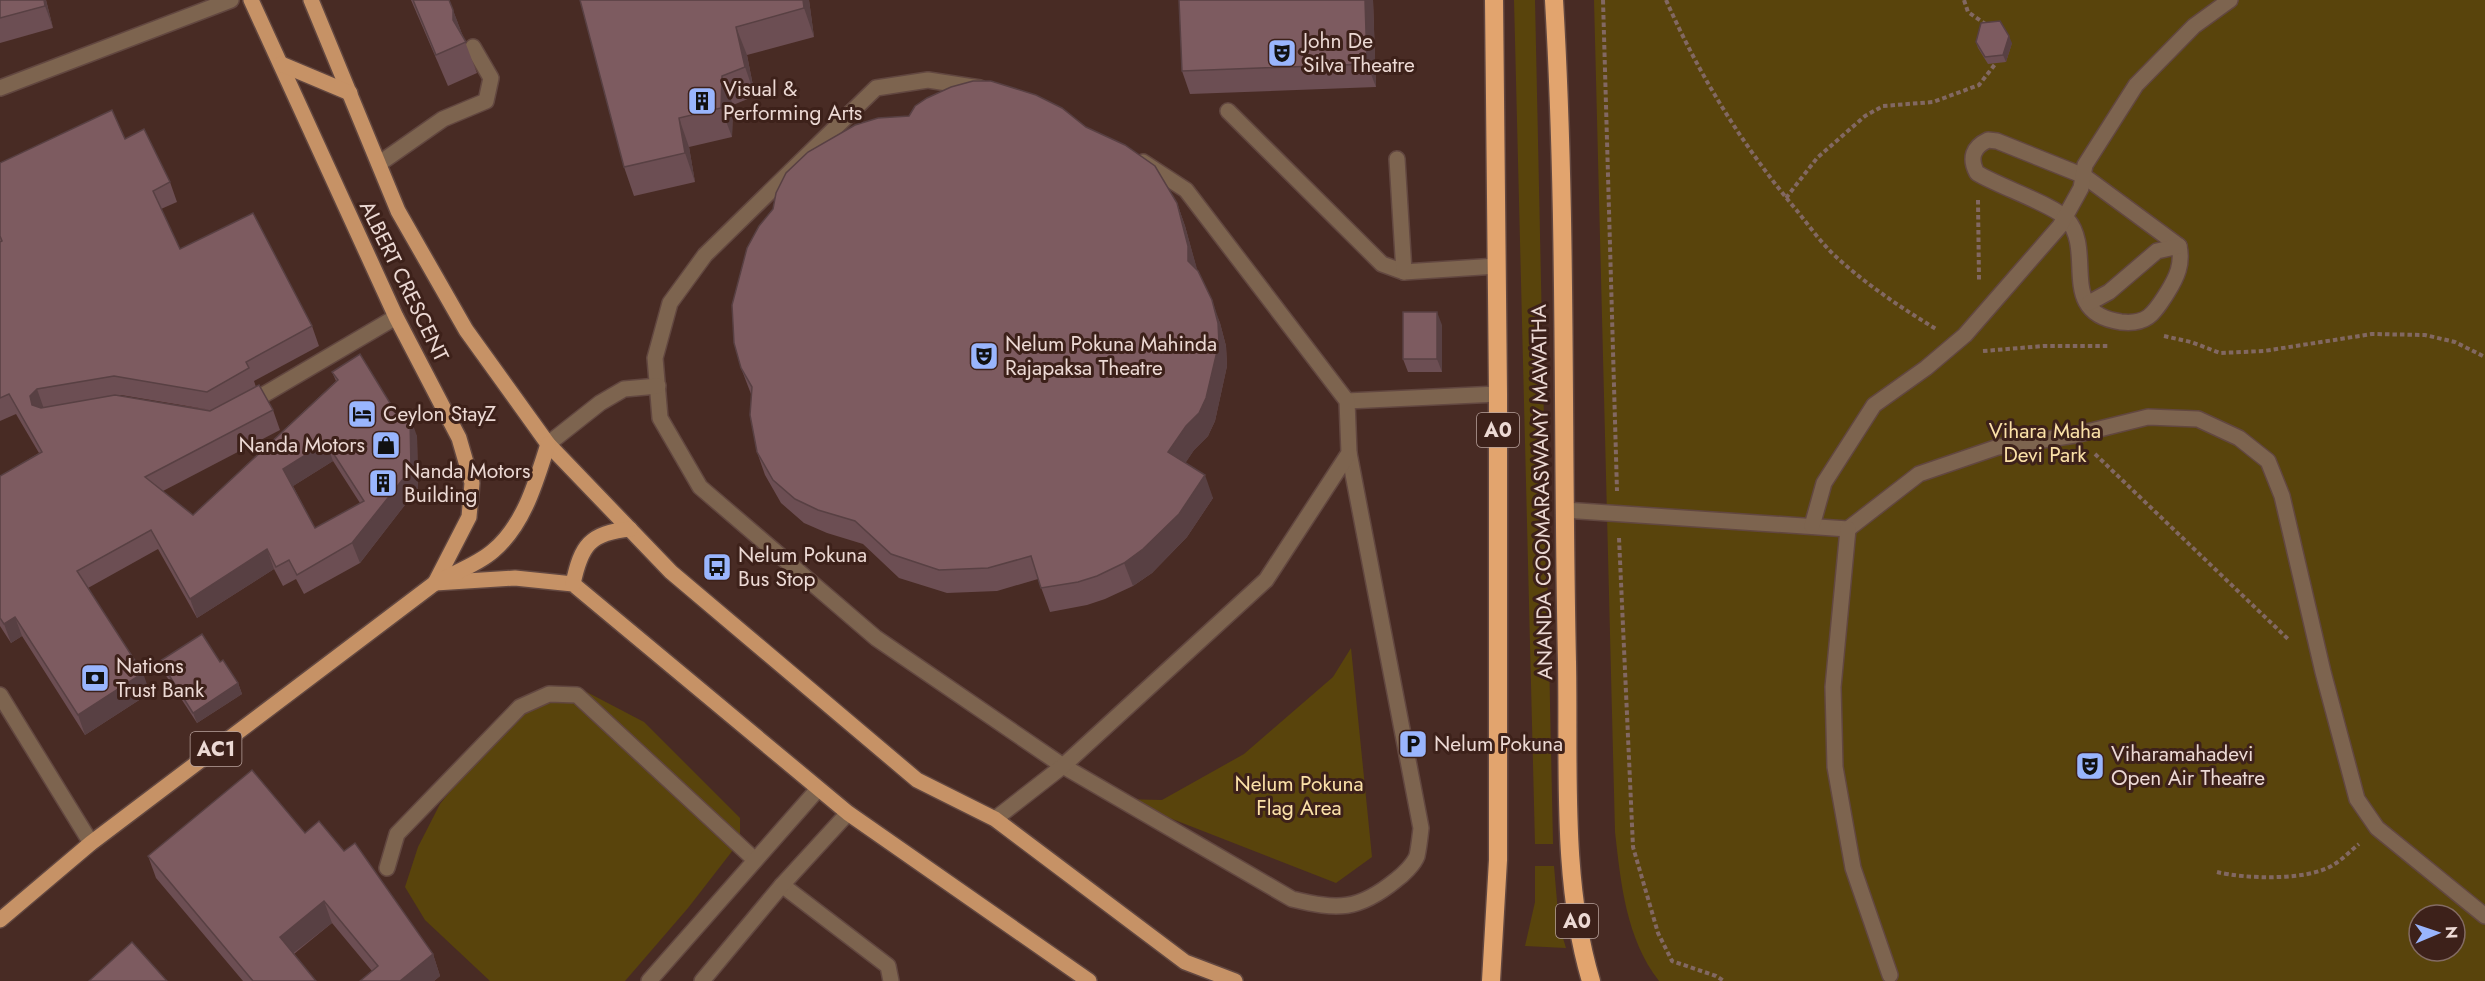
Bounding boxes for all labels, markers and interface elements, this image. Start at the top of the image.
place label: John De Silva Theatre [1300,26,1415,80]
theatre icon: John De Silva Theatre [1266,37,1298,69]
place label: Visual & Performing Arts [723,74,862,128]
building icon: Visual & Performing Arts [686,85,718,117]
street label: ALBERT CRESCENT [352,196,456,367]
street label: ANANDA COOMARASWAMY MAWATHA [1524,304,1560,680]
place label: Nelum Pokuna Mahinda Rajapaksa Theatre [1005,329,1217,383]
theatre icon: Nelum Pokuna Mahinda Rajapaksa Theatre [968,340,1000,372]
hotel icon: Ceylon StayZ [346,398,378,430]
place label: Ceylon StayZ [383,399,497,429]
road number: A0 [1477,413,1519,447]
park label: Vihara Maha Devi Park [1989,416,2101,470]
shop icon: Nanda Motors [370,429,402,461]
place label: Nanda Motors [239,430,365,460]
place label: Nanda Motors Building [404,456,530,510]
building icon: Nanda Motors Building [367,467,399,499]
place label: Nelum Pokuna Bus Stop [738,540,867,594]
bus stop icon: Nelum Pokuna Bus Stop [701,551,733,583]
place label: Nations Trust Bank [116,651,205,705]
bank icon: Nations Trust Bank [79,662,111,694]
parking icon: Nelum Pokuna [1397,728,1429,760]
place label: Nelum Pokuna [1434,729,1563,759]
road number: AC1 [190,732,242,766]
place label: Viharamahadevi Open Air Theatre [2111,739,2265,793]
theatre icon: Viharamahadevi Open Air Theatre [2074,750,2106,782]
park label: Nelum Pokuna Flag Area [1234,769,1364,823]
north arrow [2407,903,2467,963]
road number: A0 [1556,904,1598,938]
text: N [2440,926,2463,939]

